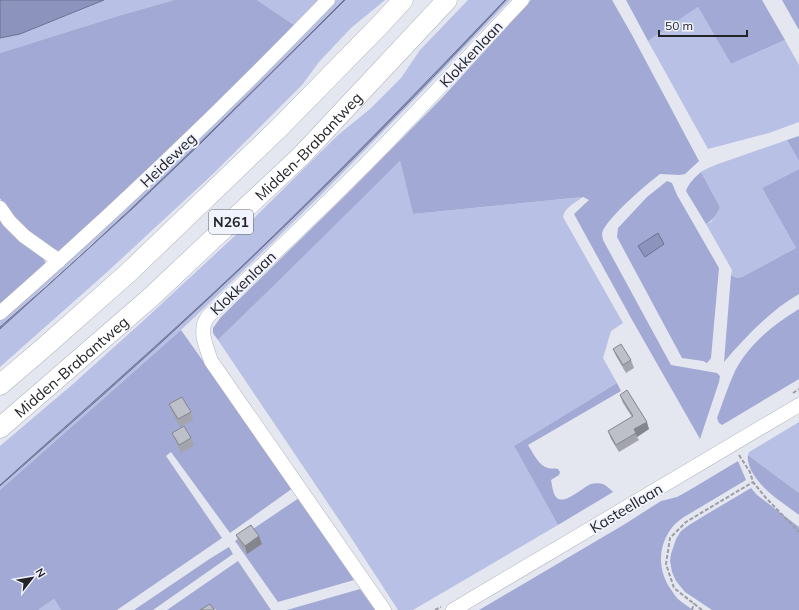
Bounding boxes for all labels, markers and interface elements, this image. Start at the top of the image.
scale bar [659,12,747,38]
street label: Klokkenlaan [435,17,507,91]
text: 50 m [665,18,693,33]
street label: Midden-Brabantweg [251,88,366,204]
street label: Heideweg [136,129,200,191]
road number: N261 [209,210,253,234]
street label: Klokkenlaan [206,247,280,319]
street label: Midden-Brabantweg [10,312,132,421]
street label: Kasteellaan [586,479,666,537]
north arrow [12,558,52,598]
text: N [32,566,49,580]

